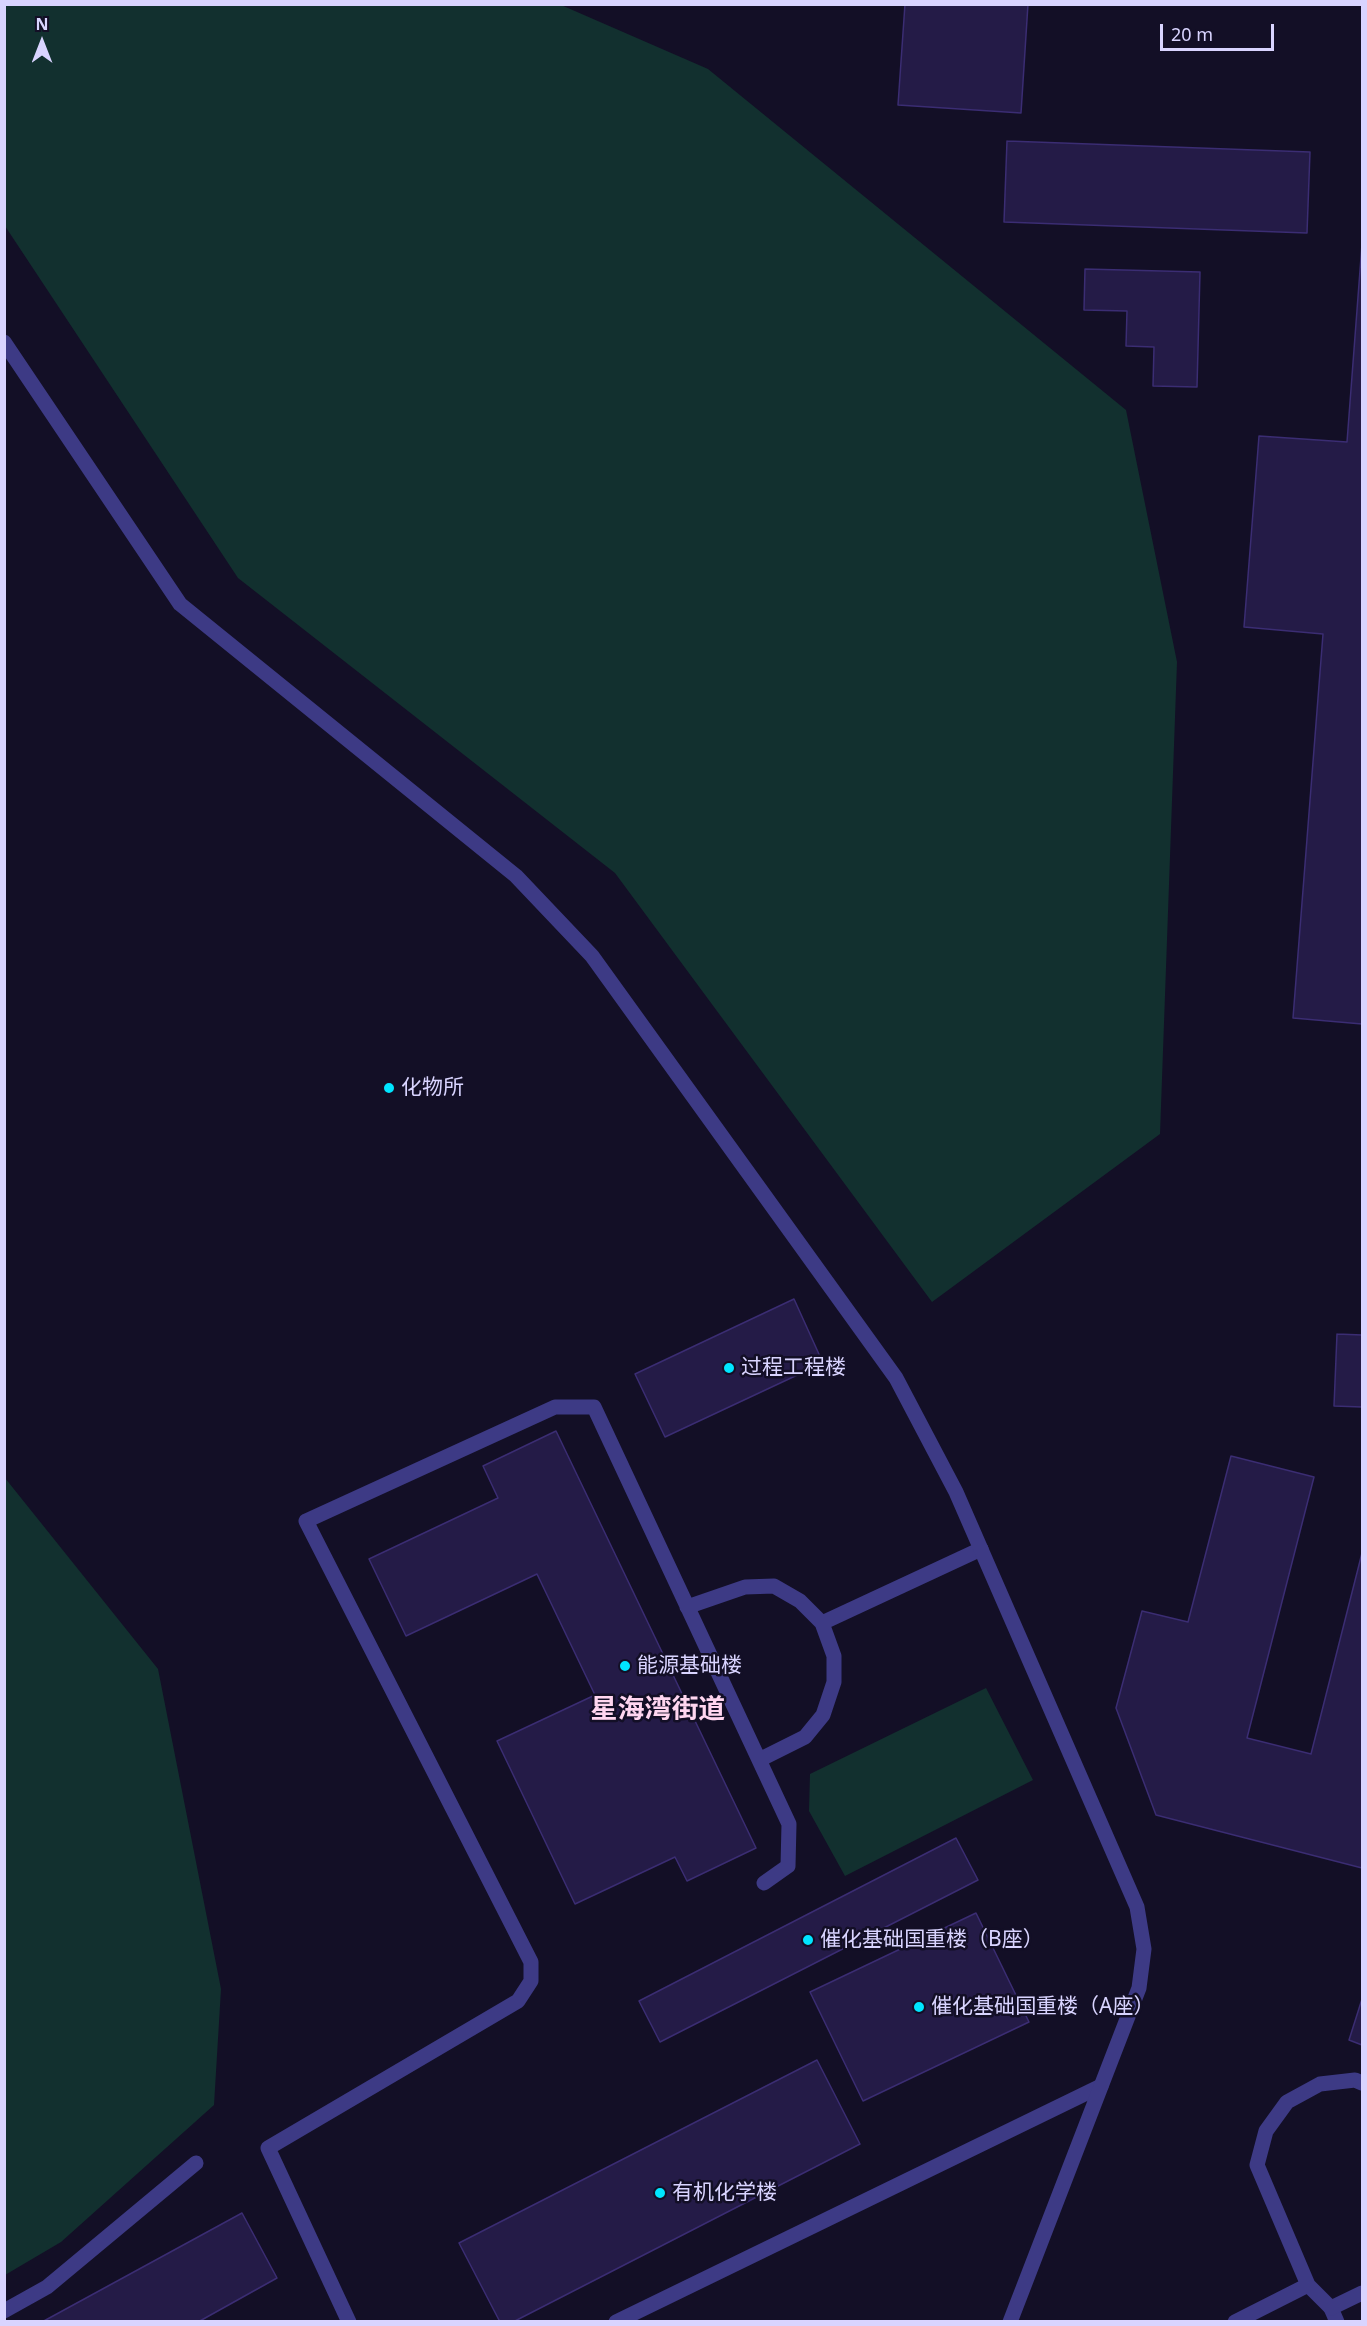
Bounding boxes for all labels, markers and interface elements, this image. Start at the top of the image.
north arrow [12,12,72,72]
scale bar [1163,12,1277,50]
text: N [35,13,49,35]
text: 20 m [1171,22,1213,46]
place label: 化物所 [401,1075,464,1101]
marker: 化物所 [382,1081,396,1095]
place label: 过程工程楼 [741,1355,846,1381]
marker: 过程工程楼 [722,1361,736,1375]
place label: 能源基础楼 [637,1653,742,1679]
marker: 能源基础楼 [618,1659,632,1673]
district label: 星海湾街道 [591,1694,725,1726]
place label: 催化基础国重楼（B座） [820,1927,1044,1953]
marker: 催化基础国重楼（B座） [801,1933,815,1947]
place label: 催化基础国重楼（A座） [931,1994,1154,2020]
marker: 催化基础国重楼（A座） [912,2000,926,2014]
place label: 有机化学楼 [672,2180,777,2206]
marker: 有机化学楼 [653,2186,667,2200]

